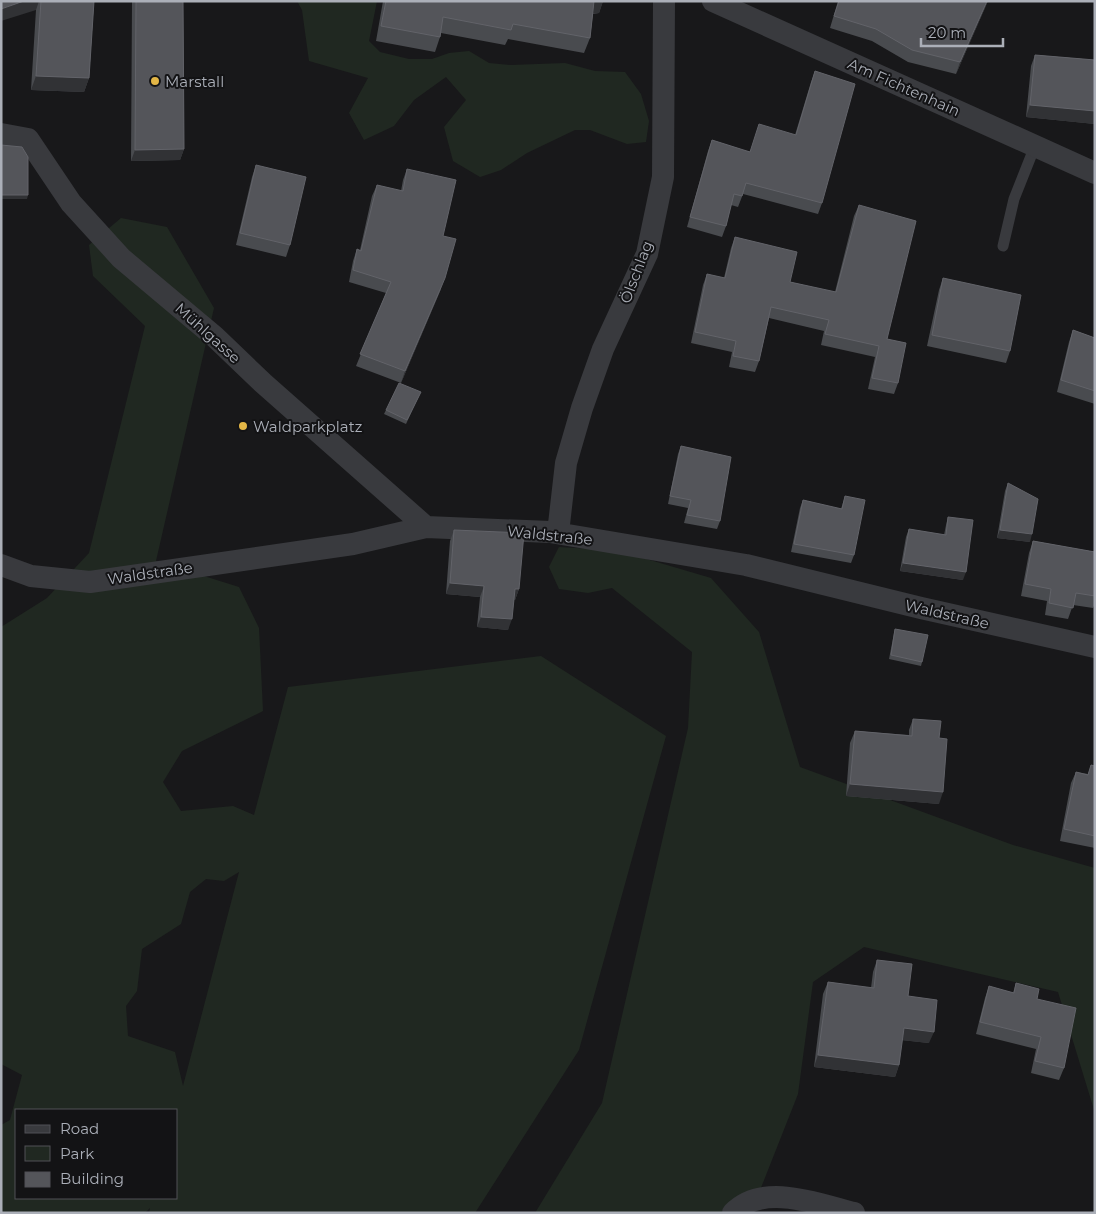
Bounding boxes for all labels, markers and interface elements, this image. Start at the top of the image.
scale bar [921,15,1004,47]
text: 20 m [928,23,966,42]
street label: Am Fichtenhain [845,54,963,120]
place label: Marstall [165,72,224,91]
marker: Marstall [149,75,161,87]
street label: Ölschlag [615,238,657,306]
street label: Mühlgasse [171,299,245,367]
place label: Waldparkplatz [253,417,363,436]
marker: Waldparkplatz [237,420,249,432]
street label: Waldstraße [506,521,594,549]
street label: Waldstraße [106,558,194,588]
street label: Waldstraße [903,595,991,633]
legend [15,1109,178,1199]
text: Road [60,1119,99,1138]
text: Park [60,1144,94,1163]
text: Building [60,1169,124,1188]

